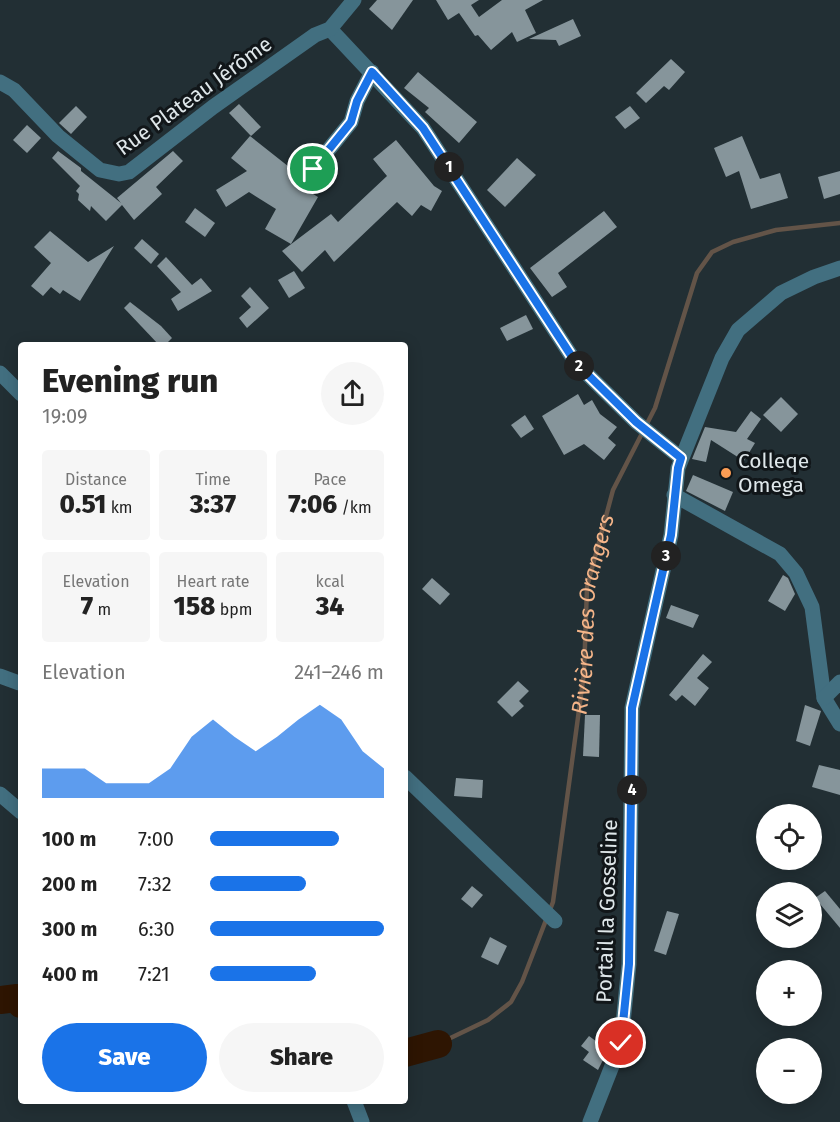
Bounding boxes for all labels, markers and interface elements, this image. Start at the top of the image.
street label: Rue Plateau Jérôme [111,31,277,161]
pin [287,143,338,194]
icon: arrive [296,152,329,185]
pin: 1 [434,152,464,182]
text: 1 [445,157,453,176]
pin: 2 [564,351,594,381]
text: 2 [575,356,583,375]
text: Evening run [42,361,218,401]
button: share [321,362,384,425]
text: 19:09 [42,404,87,428]
place label: Colleqe Omega [738,448,809,498]
marker: Colleqe Omega [719,466,733,480]
text: Distance [65,470,127,489]
text: Time [195,470,231,489]
text: Pace [313,470,347,489]
text: 0.51 [59,489,106,520]
text: 3:37 [190,489,236,520]
text: 7:06 [288,489,337,520]
text: km [106,498,133,517]
text: /km [337,498,372,517]
water label: Rivière des Orangers [565,511,620,716]
pin: 3 [651,541,681,571]
text: 3 [662,546,670,565]
text: Elevation [62,572,130,591]
text: Heart rate [177,572,249,591]
text: kcal [316,572,344,591]
text: 7 [81,591,93,622]
text: 158 [174,591,215,622]
text: 34 [316,591,344,622]
text: m [93,600,111,619]
text: bpm [215,600,252,619]
text: Elevation [42,660,126,684]
text: 241–246 m [294,660,384,684]
pin: 4 [617,775,647,805]
text: 4 [627,780,637,799]
map controls [756,804,822,1104]
button: locate [756,804,822,870]
street label: Portail la Gosseline [591,819,623,1003]
text: 100 m [42,827,96,851]
text: 7:00 [138,827,174,851]
text: 200 m [42,872,97,896]
text: 7:32 [138,872,172,896]
button: layers [756,882,822,948]
text: 300 m [42,917,97,941]
text: 6:30 [138,917,175,941]
button: + [756,960,822,1026]
text: 400 m [42,962,98,986]
text: 7:21 [138,962,170,986]
pin [595,1017,646,1068]
button: Save [42,1023,207,1092]
button: Share [219,1023,384,1092]
icon: check [604,1026,637,1059]
button: − [756,1038,822,1104]

